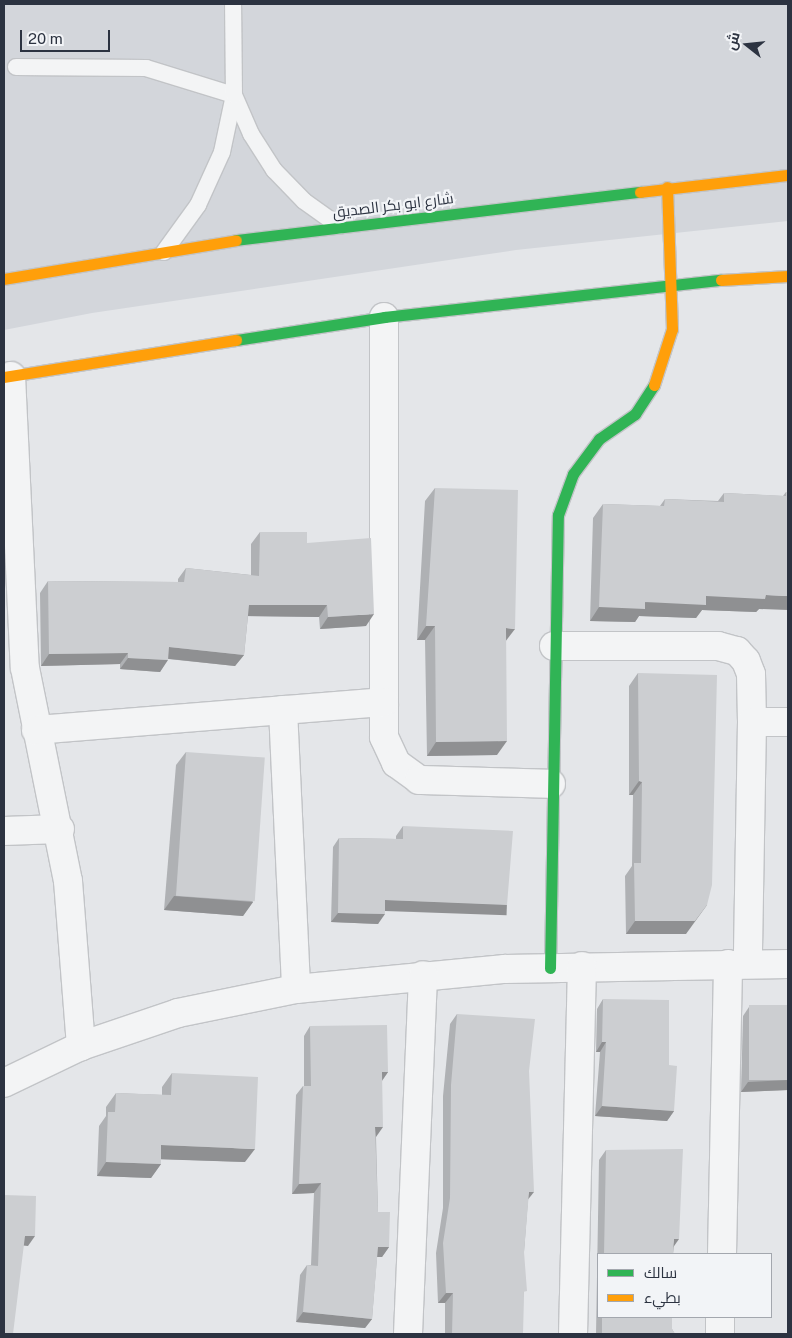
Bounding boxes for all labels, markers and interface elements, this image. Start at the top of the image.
scale bar [22,20,112,52]
north arrow [722,20,772,70]
text: 20 m [28,30,63,47]
text: ش [722,30,743,52]
street label: شارع ابو بكر الصديق [332,189,454,221]
legend [597,1253,772,1318]
text: سالك [644,1264,677,1281]
text: بطيء [644,1289,681,1306]

